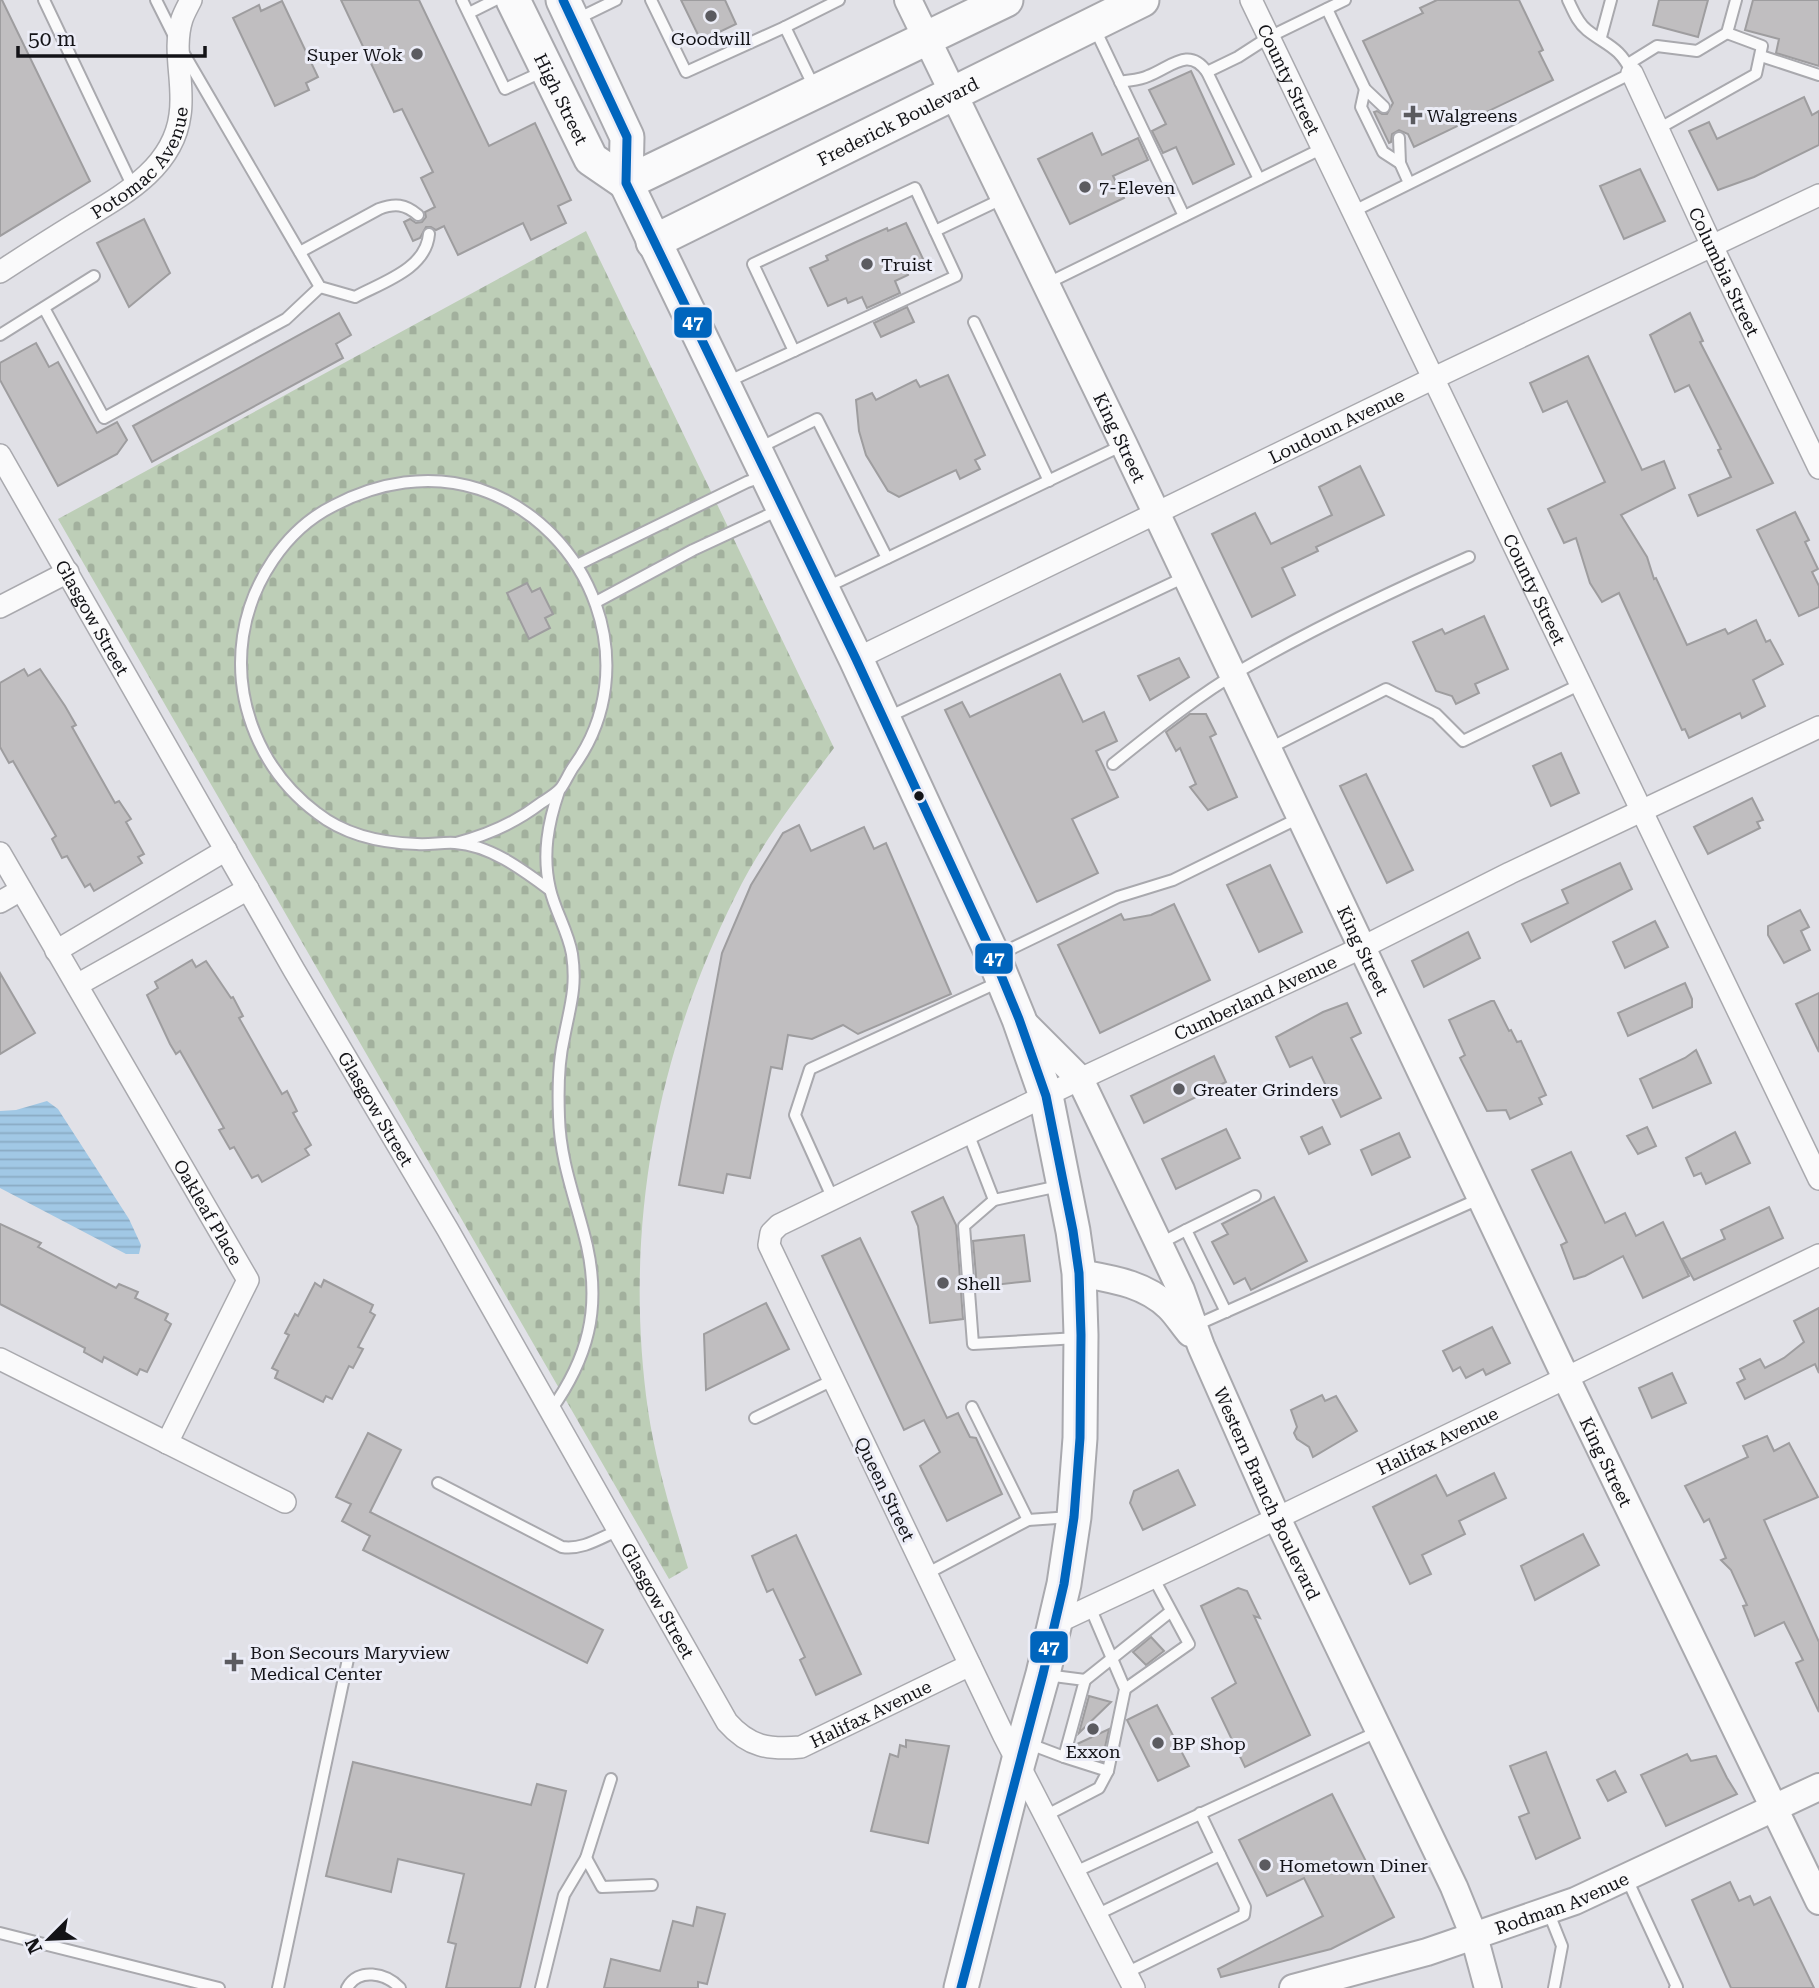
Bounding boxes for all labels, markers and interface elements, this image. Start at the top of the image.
marker: Goodwill [703,8,719,24]
scale bar [18,14,205,58]
street label: County Street [1254,20,1325,138]
text: 50 m [28,27,76,51]
place label: Goodwill [671,28,751,49]
place label: Super Wok [307,44,403,65]
marker: Super Wok [409,46,425,62]
street label: High Street [530,50,593,148]
street label: Frederick Boulevard [814,72,982,170]
street label: Potomac Avenue [87,105,191,223]
place label: Walgreens [1427,105,1517,126]
marker: Walgreens [1405,107,1421,123]
place label: 7-Eleven [1099,177,1176,198]
marker: 7-Eleven [1077,179,1093,195]
street label: Columbia Street [1685,204,1764,340]
place label: Truist [881,254,933,275]
marker: Truist [859,256,875,272]
line badge: 47 [673,306,713,339]
text: 47 [682,311,704,334]
street label: Loudoun Avenue [1265,384,1408,467]
street label: King Street [1090,389,1151,486]
street label: County Street [1499,530,1571,648]
street label: Glasgow Street [52,556,134,679]
unlabelled marker [912,789,926,803]
street label: King Street [1333,902,1394,999]
line badge: 47 [974,942,1014,975]
text: 47 [983,947,1005,970]
street label: Cumberland Avenue [1170,950,1340,1044]
street label: Glasgow Street [334,1047,418,1170]
place label: Greater Grinders [1193,1079,1338,1100]
marker: Greater Grinders [1171,1081,1187,1097]
street label: Oakleaf Place [170,1155,247,1268]
place label: Shell [957,1273,1001,1294]
marker: Shell [935,1275,951,1291]
street label: Western Branch Boulevard [1210,1384,1325,1603]
street label: Halifax Avenue [1373,1402,1501,1479]
street label: King Street [1576,1413,1637,1510]
street label: Queen Street [851,1434,919,1545]
street label: Glasgow Street [617,1539,699,1662]
line badge: 47 [1029,1630,1069,1664]
text: 47 [1038,1636,1060,1659]
place label: Bon Secours Maryview Medical Center [250,1642,450,1684]
marker: Bon Secours Maryview Medical Center [224,1652,244,1672]
street label: Halifax Avenue [806,1675,935,1752]
marker: Exxon [1085,1721,1101,1737]
place label: BP Shop [1172,1733,1246,1754]
marker: BP Shop [1150,1735,1166,1751]
place label: Exxon [1065,1741,1121,1762]
place label: Hometown Diner [1279,1855,1428,1876]
marker: Hometown Diner [1257,1857,1273,1873]
street label: Rodman Avenue [1492,1867,1632,1938]
north arrow [14,1904,84,1974]
text: N [20,1934,47,1957]

